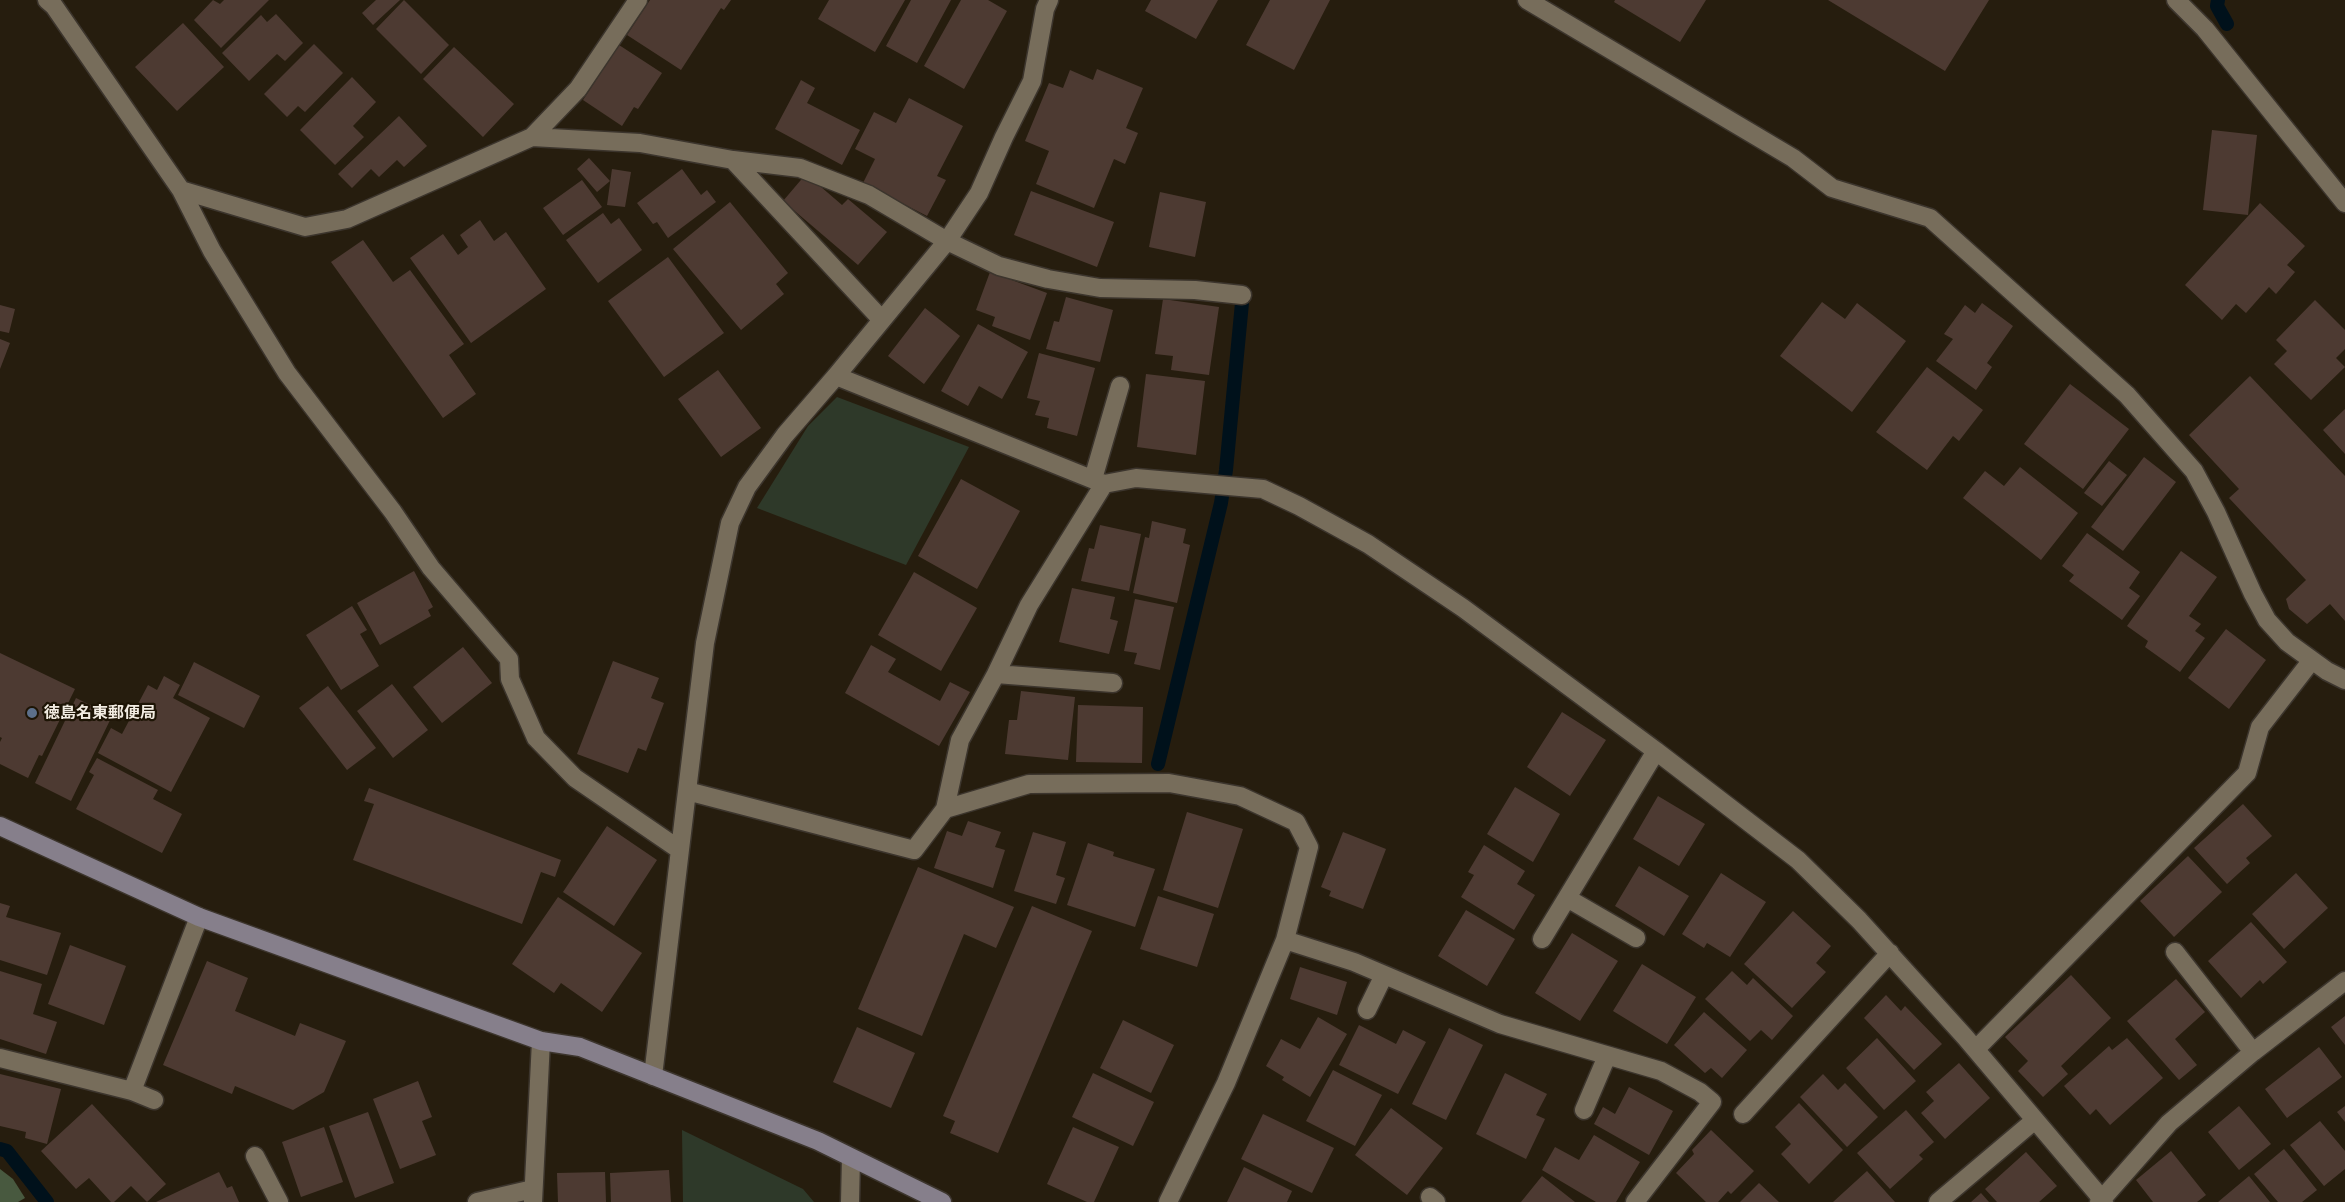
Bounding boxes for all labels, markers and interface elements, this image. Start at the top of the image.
place label: 徳島名東郵便局 [44,703,156,723]
marker: 徳島名東郵便局 [25,706,39,720]

